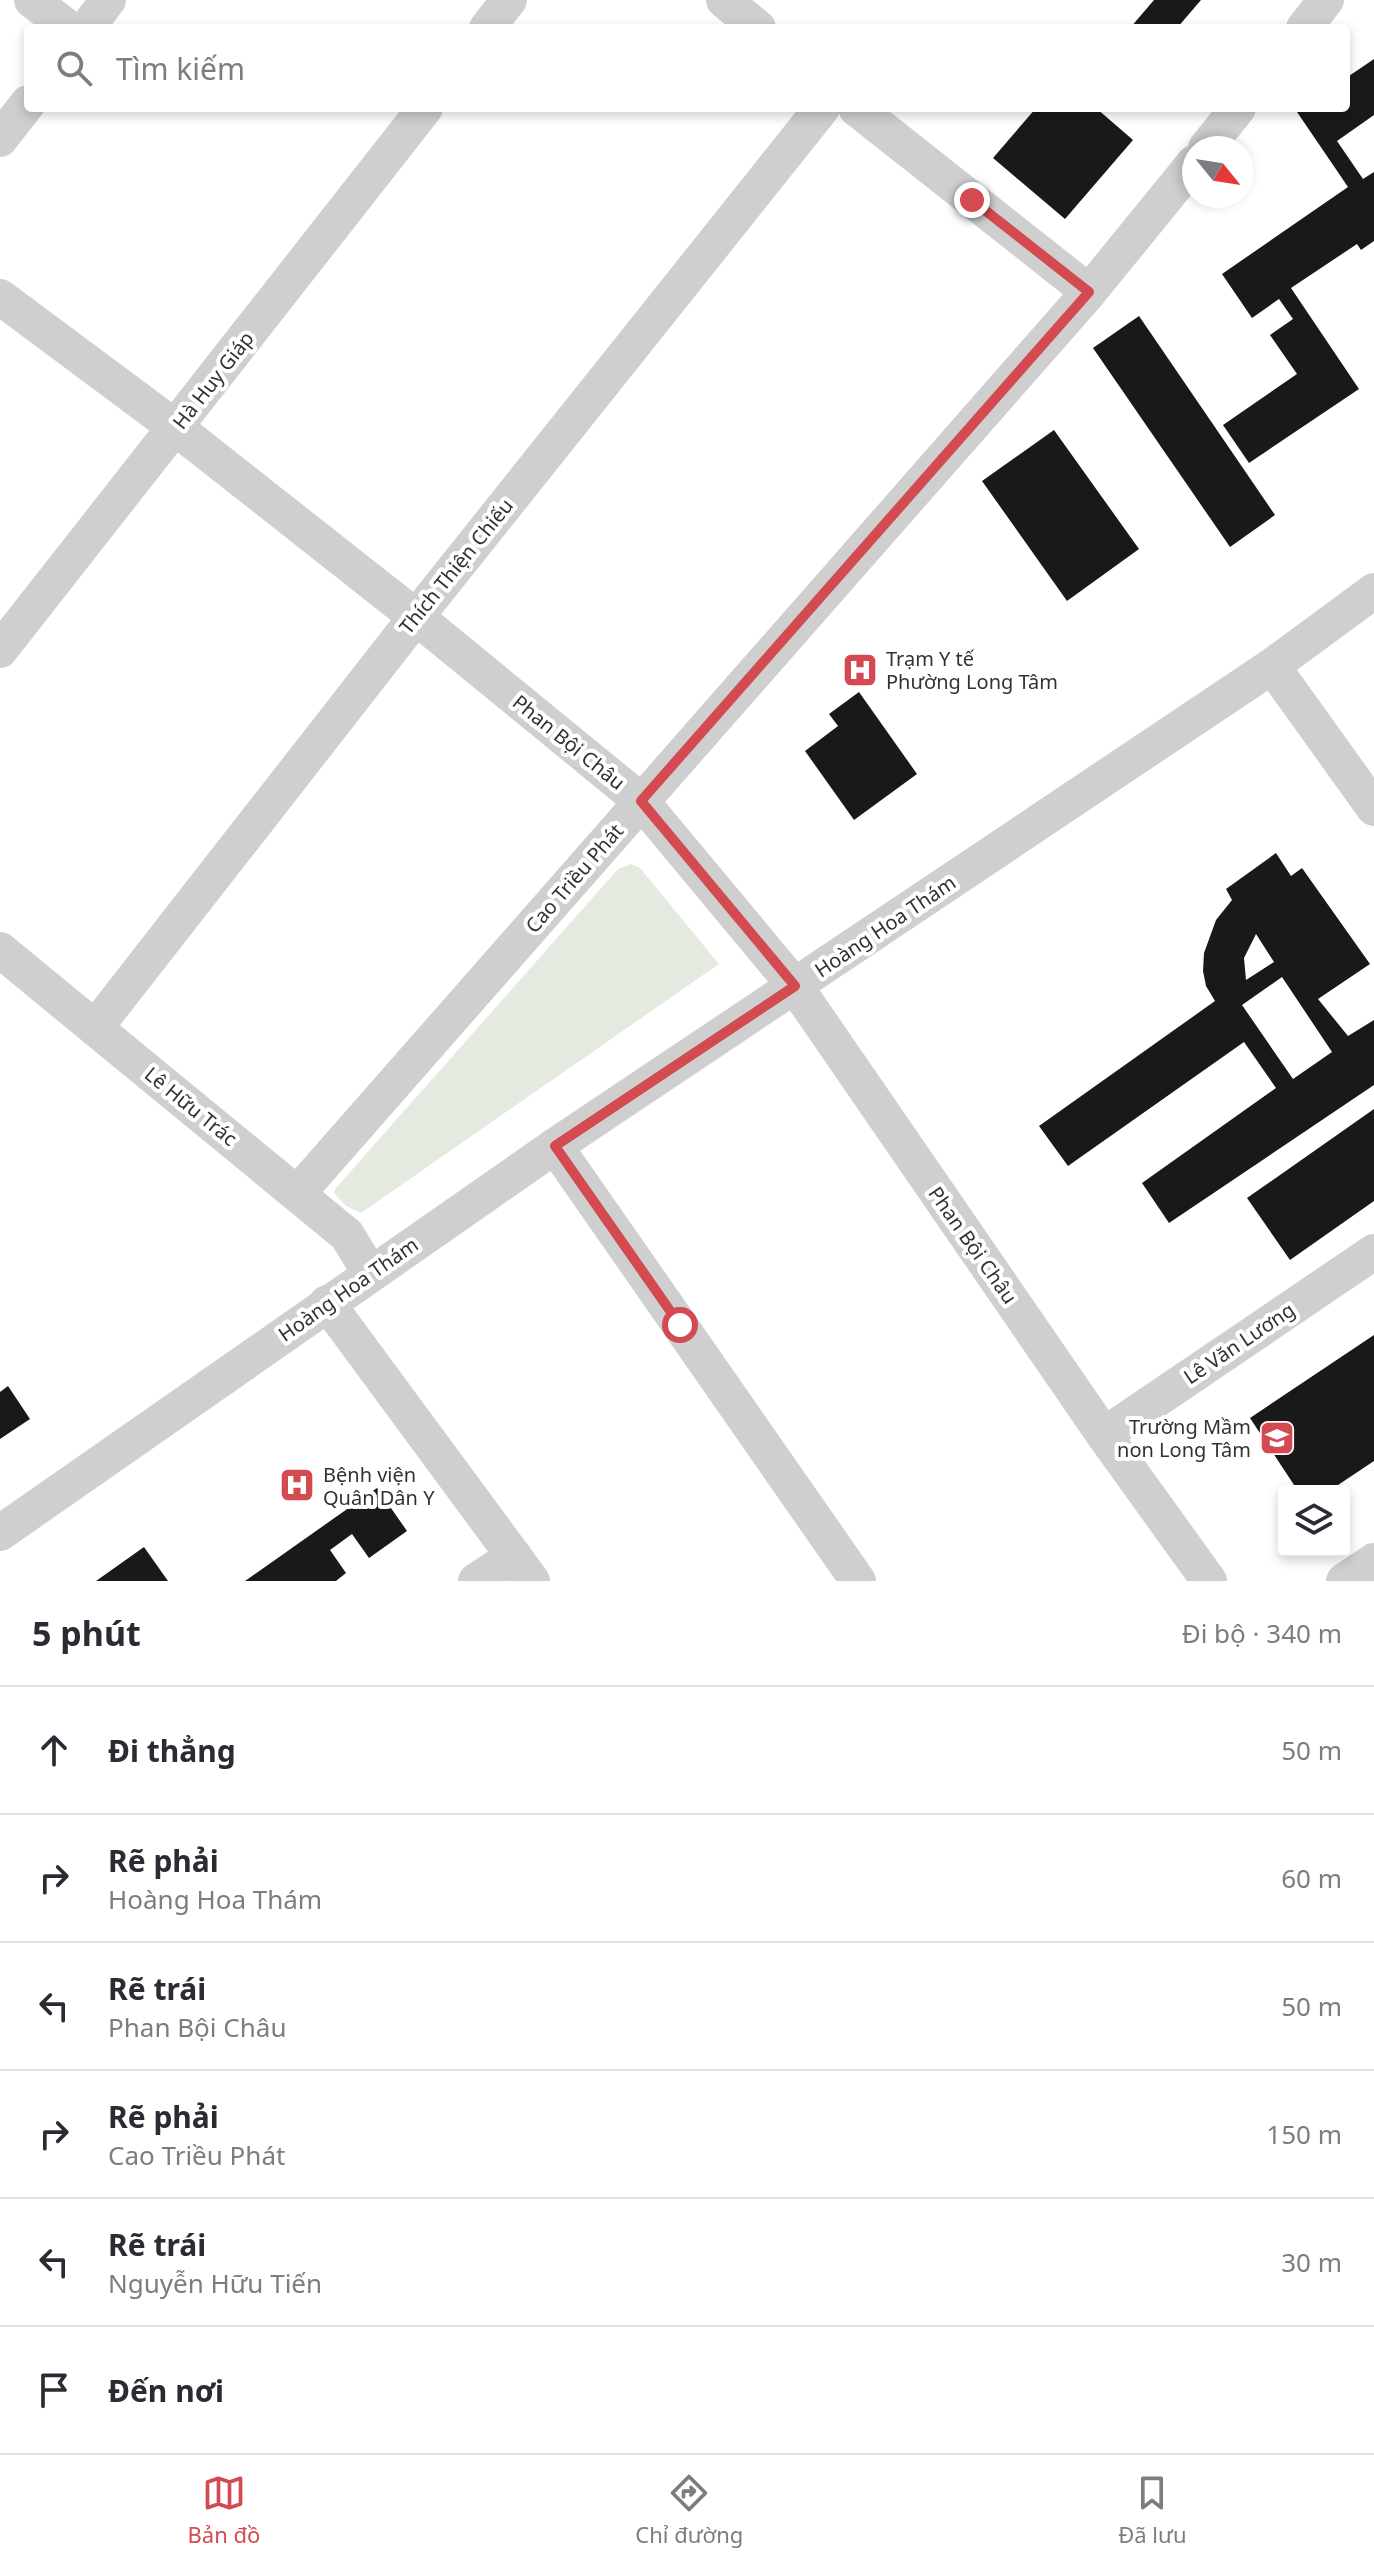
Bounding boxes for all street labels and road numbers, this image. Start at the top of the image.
street label: Hà Huy Giáp [166,326,260,434]
street label: Thích Thiện Chiếu [393,493,519,639]
street label: Phan Bội Châu [507,688,631,796]
street label: Cao Triều Phát [519,818,629,938]
street label: Hoàng Hoa Thám [809,869,961,983]
street label: Lê Hữu Trác [139,1060,243,1152]
street label: Phan Bội Châu [923,1181,1023,1309]
street label: Hoàng Hoa Thám [273,1231,423,1347]
street label: Lê Văn Lương [1178,1296,1300,1390]

